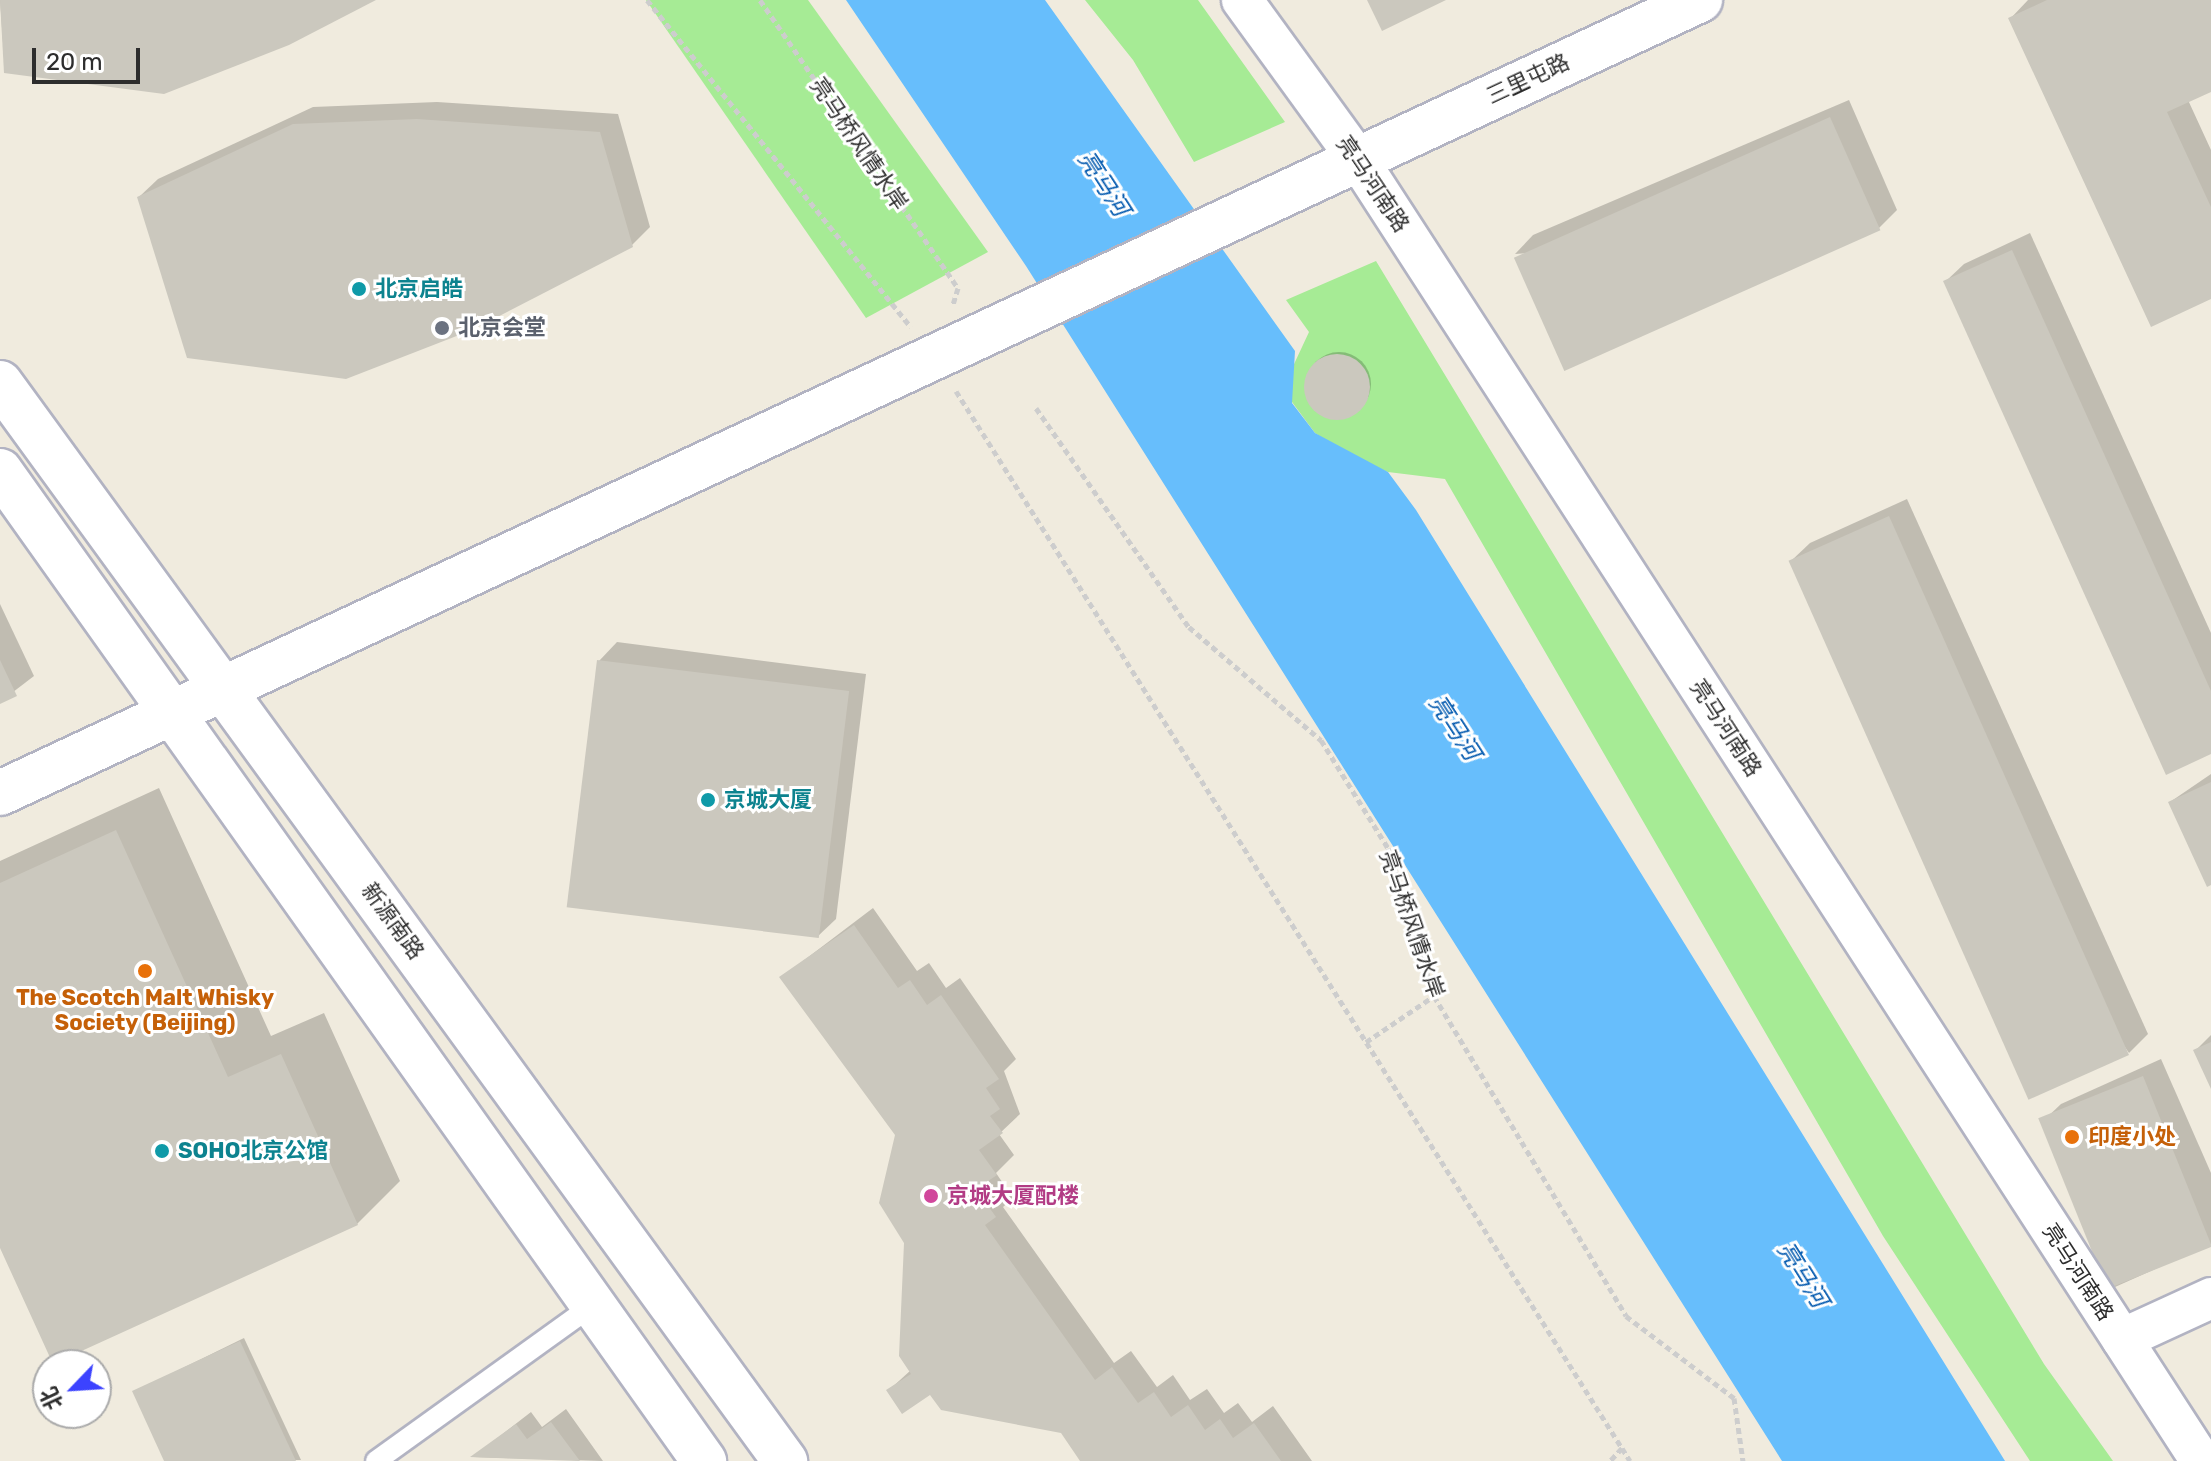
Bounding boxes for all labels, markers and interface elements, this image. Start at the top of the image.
scale bar [36,32,144,82]
text: 20 m [46,48,103,76]
street label: 三里屯路 [1483,48,1573,110]
street label: 亮马桥风情水岸 [805,73,913,215]
street label: 亮马河南路 [1331,131,1415,237]
water label: 亮马河 [1071,146,1135,222]
place label: 北京启皓 [375,276,463,302]
marker: 北京启皓 [350,280,368,298]
place label: 北京会堂 [458,315,546,341]
marker: 北京会堂 [433,319,451,337]
street label: 亮马河南路 [1685,675,1767,781]
water label: 亮马河 [1422,690,1486,766]
place label: 京城大厦 [724,787,812,813]
marker: 京城大厦 [699,791,717,809]
street label: 亮马桥风情水岸 [1374,847,1450,1001]
street label: 新源南路 [356,878,430,964]
marker: The Scotch Malt Whisky Society (Beijing) [136,962,154,980]
place label: The Scotch Malt Whisky Society (Beijing) [16,984,274,1036]
place label: 印度小处 [2088,1124,2176,1150]
marker: 印度小处 [2063,1128,2081,1146]
place label: SOHO北京公馆 [178,1138,328,1164]
marker: SOHO北京公馆 [153,1142,171,1160]
place label: 京城大厦配楼 [947,1183,1079,1209]
marker: 京城大厦配楼 [922,1187,940,1205]
street label: 亮马河南路 [2037,1219,2119,1325]
water label: 亮马河 [1771,1237,1833,1313]
north arrow [32,1349,112,1429]
text: 北 [35,1383,68,1414]

